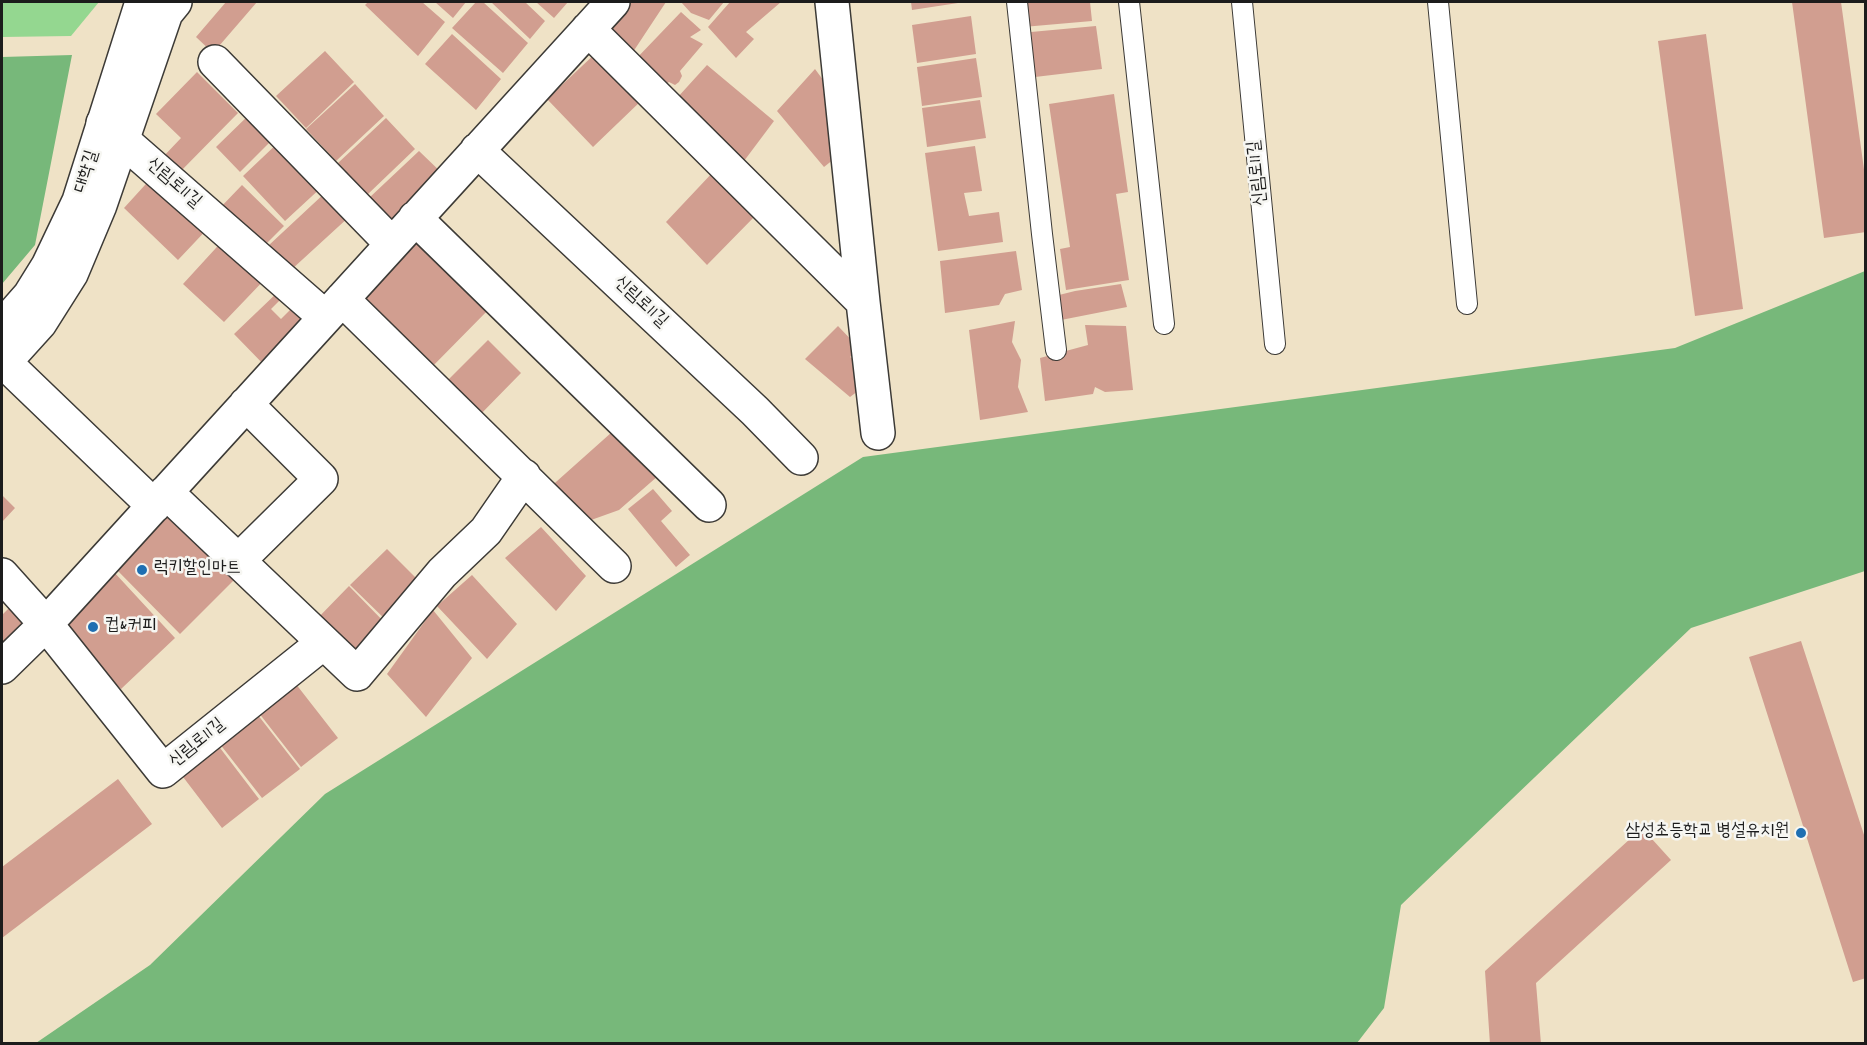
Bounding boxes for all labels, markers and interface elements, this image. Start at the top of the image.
street label: 신림로11길 [1245,139,1273,207]
street label: 대학길 [71,148,105,196]
street label: 신림로11길 [141,154,205,214]
street label: 신림로11길 [609,273,671,333]
place label: 럭키할인마트 [154,559,241,581]
marker: 럭키할인마트 [135,563,149,577]
place label: 컵&커피 [105,616,156,638]
marker: 컵&커피 [86,620,100,634]
street label: 신림로11길 [166,715,230,773]
place label: 삼성초등학교 병설유치원 [1626,822,1789,844]
marker: 삼성초등학교 병설유치원 [1794,826,1808,840]

